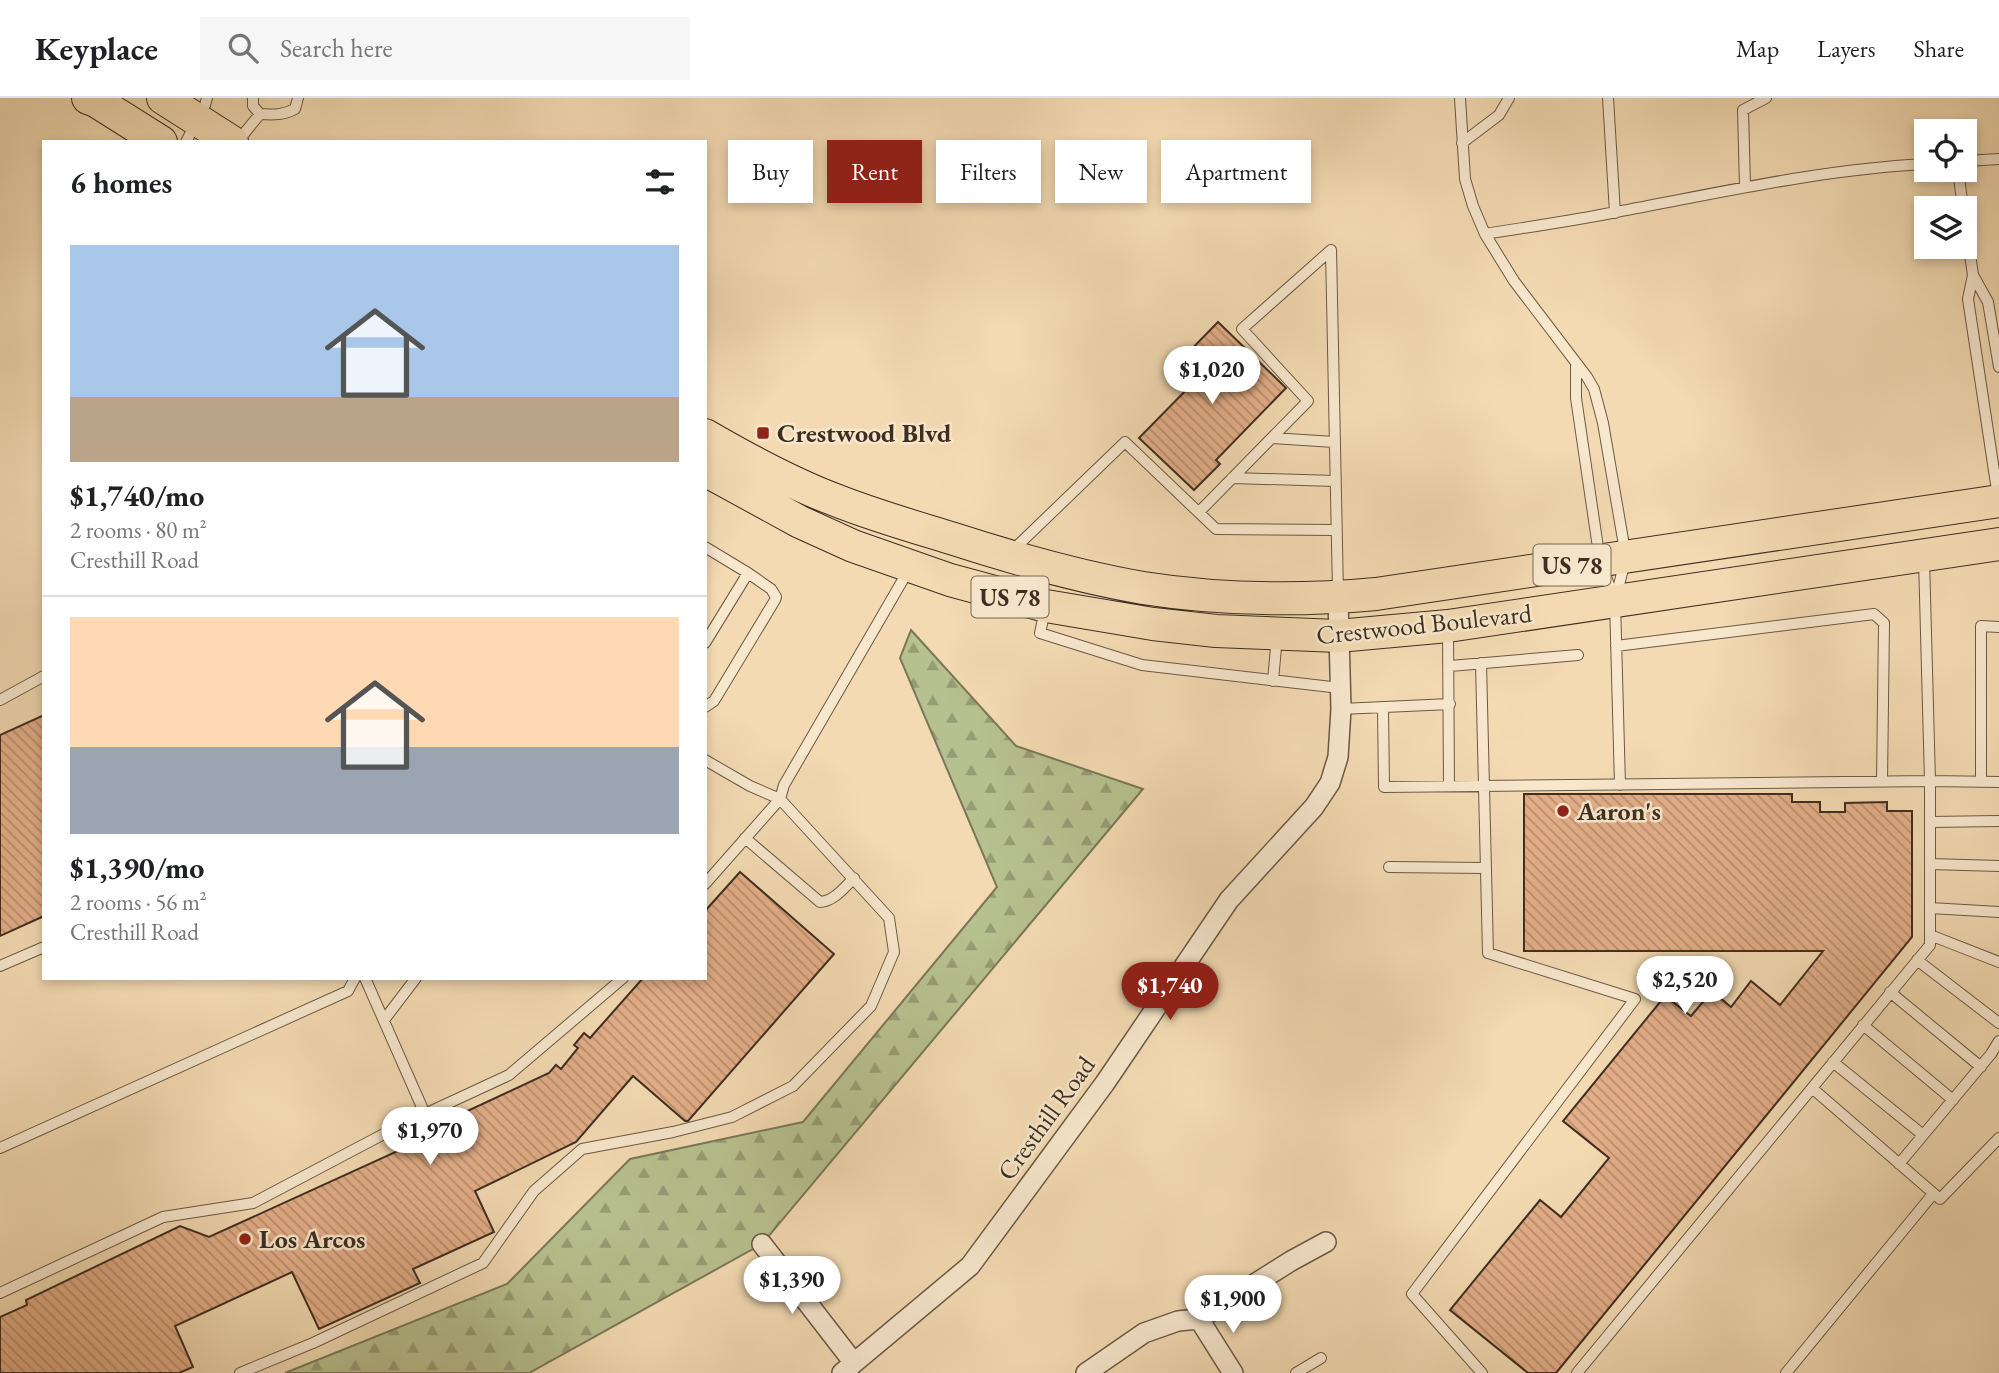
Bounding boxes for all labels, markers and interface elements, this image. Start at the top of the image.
search box [200,17,690,80]
text: Keyplace [35,27,158,70]
icon: search [224,29,262,67]
text: Search here [280,31,393,65]
text: Map [1736,33,1779,64]
text: Layers [1817,33,1876,64]
text: Share [1914,33,1964,64]
map controls [1914,119,1977,259]
button: locate [1914,119,1977,182]
chip: Buy [728,140,813,203]
chip: Rent [827,140,922,203]
chip: Filters [936,140,1041,203]
chip: New [1055,140,1147,203]
chip: Apartment [1161,140,1311,203]
text: 6 homes [70,163,172,202]
icon: filters [641,163,679,201]
button: layers [1914,196,1977,259]
icon: home [312,290,438,416]
pin: $1,020 [1155,346,1269,406]
text: $1,020 [1180,354,1244,384]
place label: Crestwood Blvd [777,416,952,450]
marker: Crestwood Blvd [755,425,771,441]
text: $1,740/mo [70,476,204,515]
text: 2 rooms · 80 m² [70,515,207,545]
road number: US 78 [1534,544,1610,586]
text: Cresthill Road [70,545,199,575]
road number: US 78 [972,576,1048,618]
street label: Crestwood Boulevard [1315,596,1534,652]
icon: home [312,662,438,788]
place label: Aaron's [1576,794,1661,828]
marker: Aaron's [1555,803,1571,819]
text: $1,390/mo [70,848,204,887]
text: 2 rooms · 56 m² [70,887,207,917]
text: Cresthill Road [70,917,199,947]
pin: $2,520 [1628,956,1742,1016]
pin: $1,740 [1113,962,1227,1022]
text: $2,520 [1653,964,1717,994]
text: $1,740 [1138,970,1202,1000]
street label: Cresthill Road [989,1048,1103,1187]
pin: $1,970 [373,1108,487,1167]
text: $1,970 [398,1115,462,1145]
place label: Los Arcos [259,1222,365,1256]
marker: Los Arcos [237,1231,253,1247]
pin: $1,390 [735,1256,849,1316]
text: $1,390 [760,1264,824,1294]
pin: $1,900 [1176,1276,1290,1335]
text: $1,900 [1201,1283,1265,1313]

